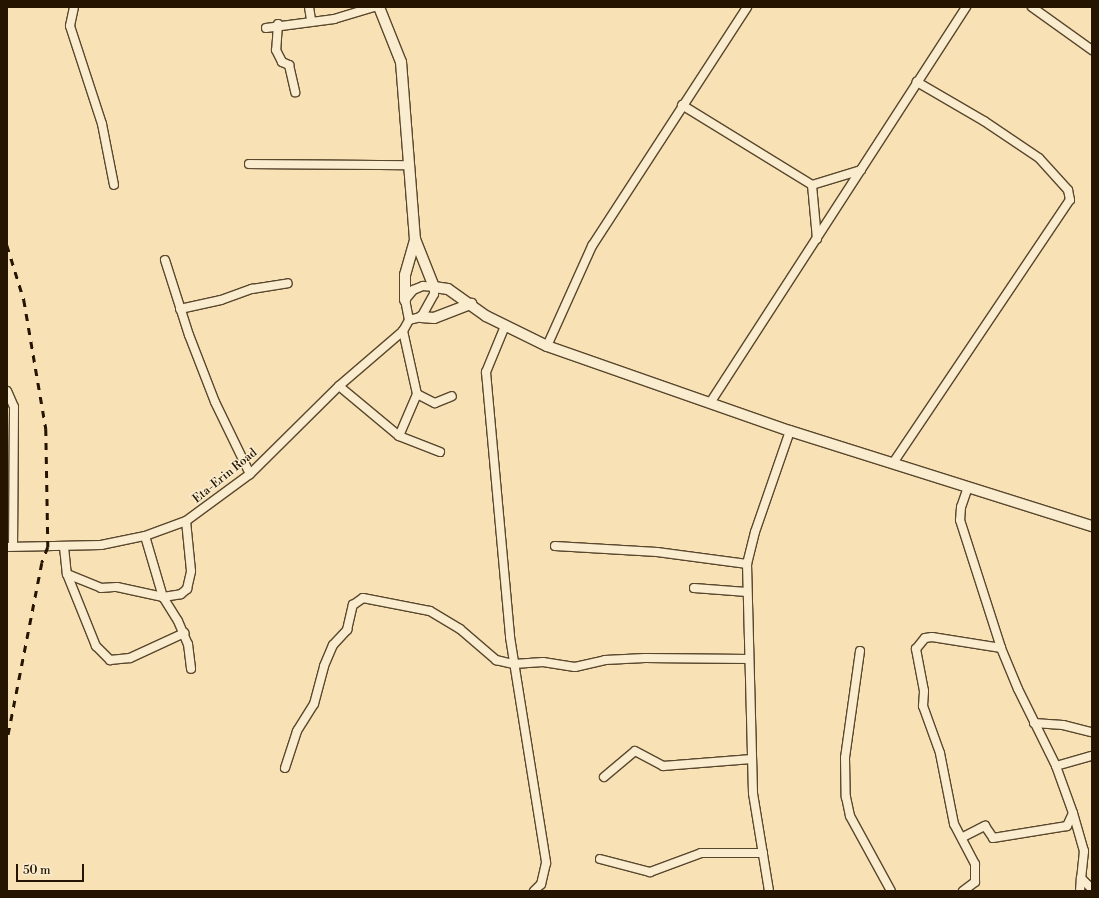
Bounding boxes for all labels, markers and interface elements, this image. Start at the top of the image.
street label: Eta-Erin Road [190,446,260,506]
scale bar [18,856,86,882]
text: 50 m [23,863,51,878]

